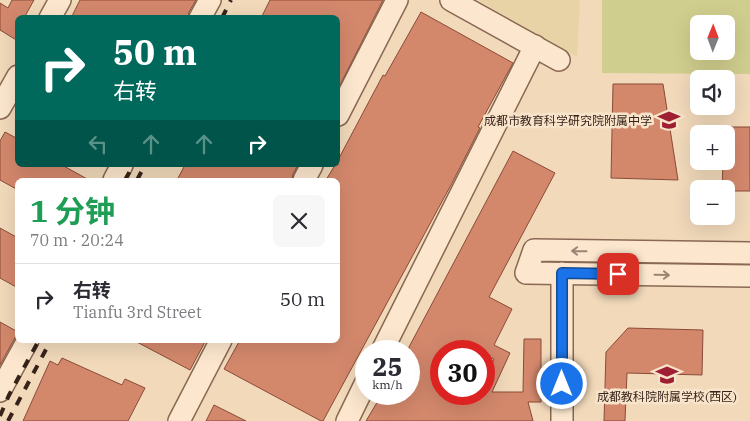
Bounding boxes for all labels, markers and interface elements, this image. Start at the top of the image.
north arrow [690,15,735,60]
map controls [690,15,735,225]
text: 50 m [113,29,197,75]
icon: right [30,35,95,100]
button: sound [690,70,735,115]
text: 右转 [113,76,157,105]
school or university icon: 成都市教育科学研究院附属中学 [656,107,682,133]
place label: 成都市教育科学研究院附属中学 [484,113,652,128]
button: + [690,125,735,170]
icon: left [84,130,112,158]
icon: ahead [137,130,165,158]
icon: ahead [190,130,218,158]
icon: right [243,130,271,158]
button: − [690,180,735,225]
text: 1 分钟 [30,191,115,230]
button: close [273,195,325,247]
text: 70 m · 20:24 [30,230,124,250]
one-way arrow [571,246,588,256]
pin [597,253,639,295]
icon: arrive [604,260,632,288]
one-way arrow [654,270,670,280]
text: 右转 [73,278,111,302]
icon: right [30,285,58,313]
text: 50 m [280,287,325,311]
text: Tianfu 3rd Street [73,302,202,322]
speed limit sign: 30 [430,340,495,405]
text: 25 [372,350,403,383]
position arrow [535,357,587,409]
school or university icon: 成都教科院附属学校(西区) [654,362,680,388]
text: km/h [372,377,403,392]
place label: 成都教科院附属学校(西区) [597,389,737,404]

